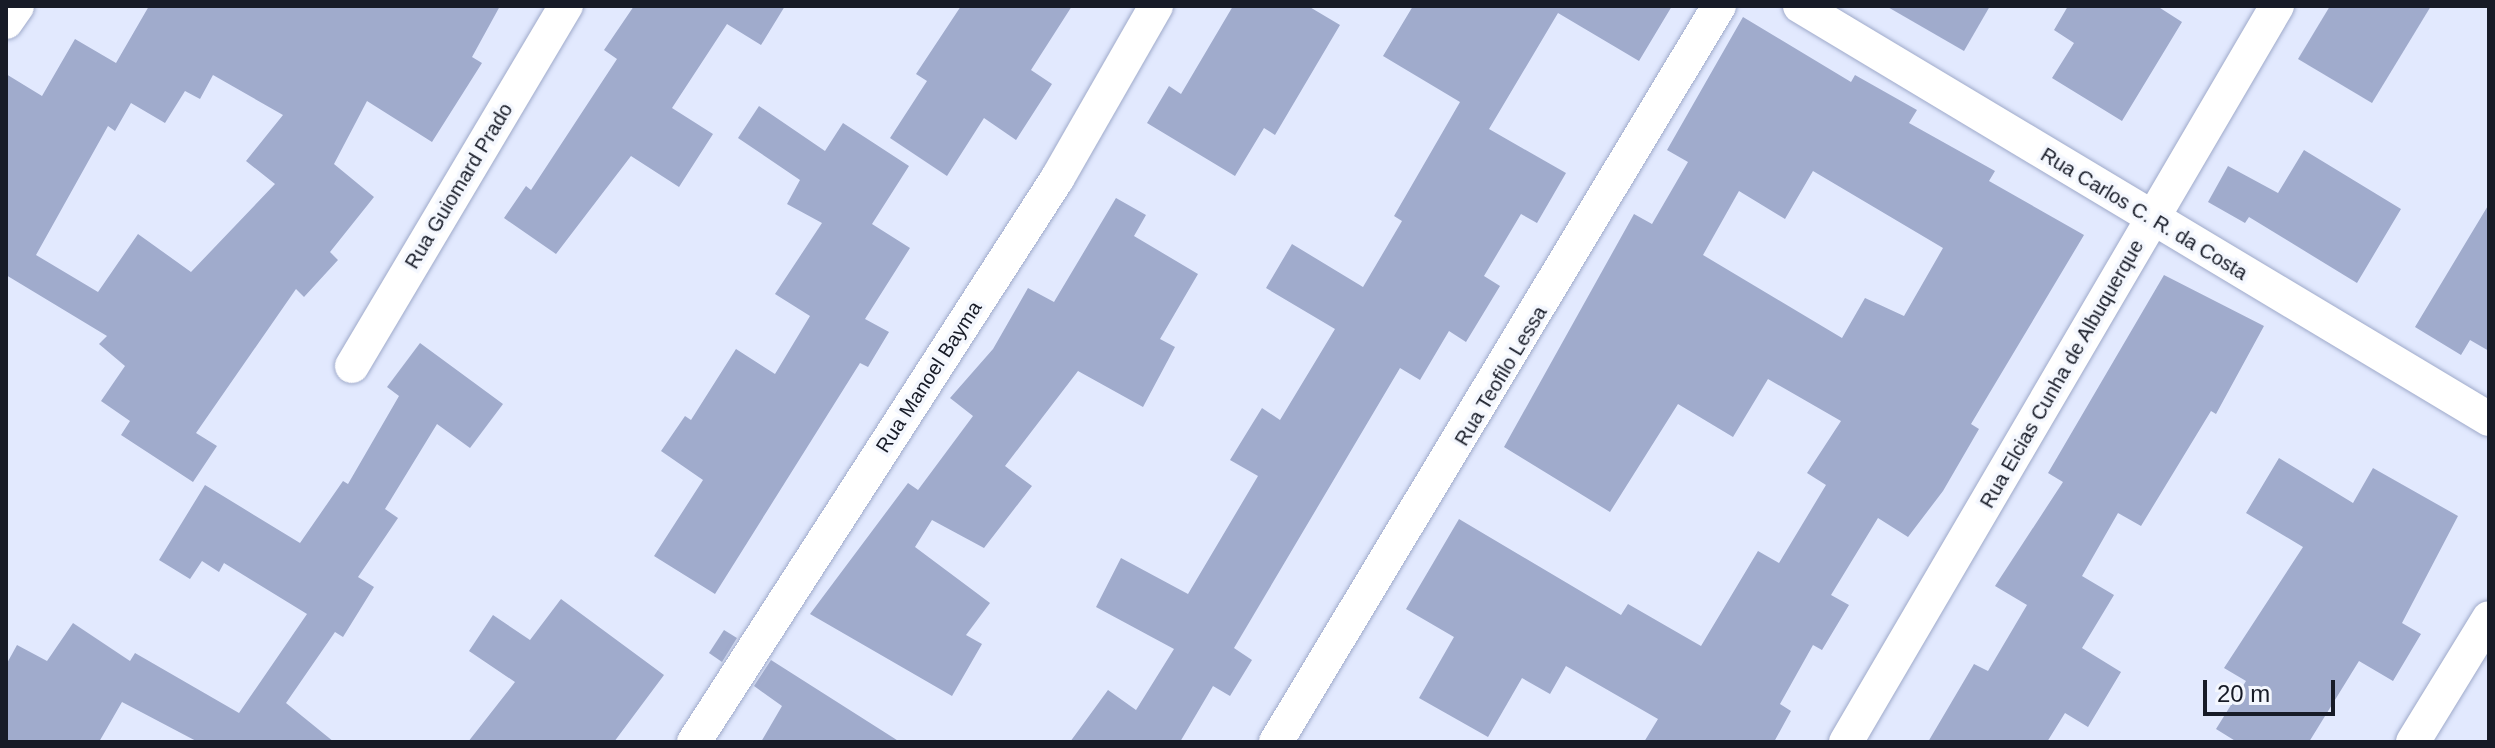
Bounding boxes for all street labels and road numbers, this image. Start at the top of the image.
street label: Rua Guiomard Prado [400,99,518,273]
street label: Rua Carlos C. R. da Costa [2036,143,2252,285]
street label: Rua Elcias Cunha de Albuquerque [1975,235,2149,513]
street label: Rua Manoel Bayma [871,297,987,457]
street label: Rua Teofilo Lessa [1450,302,1552,450]

